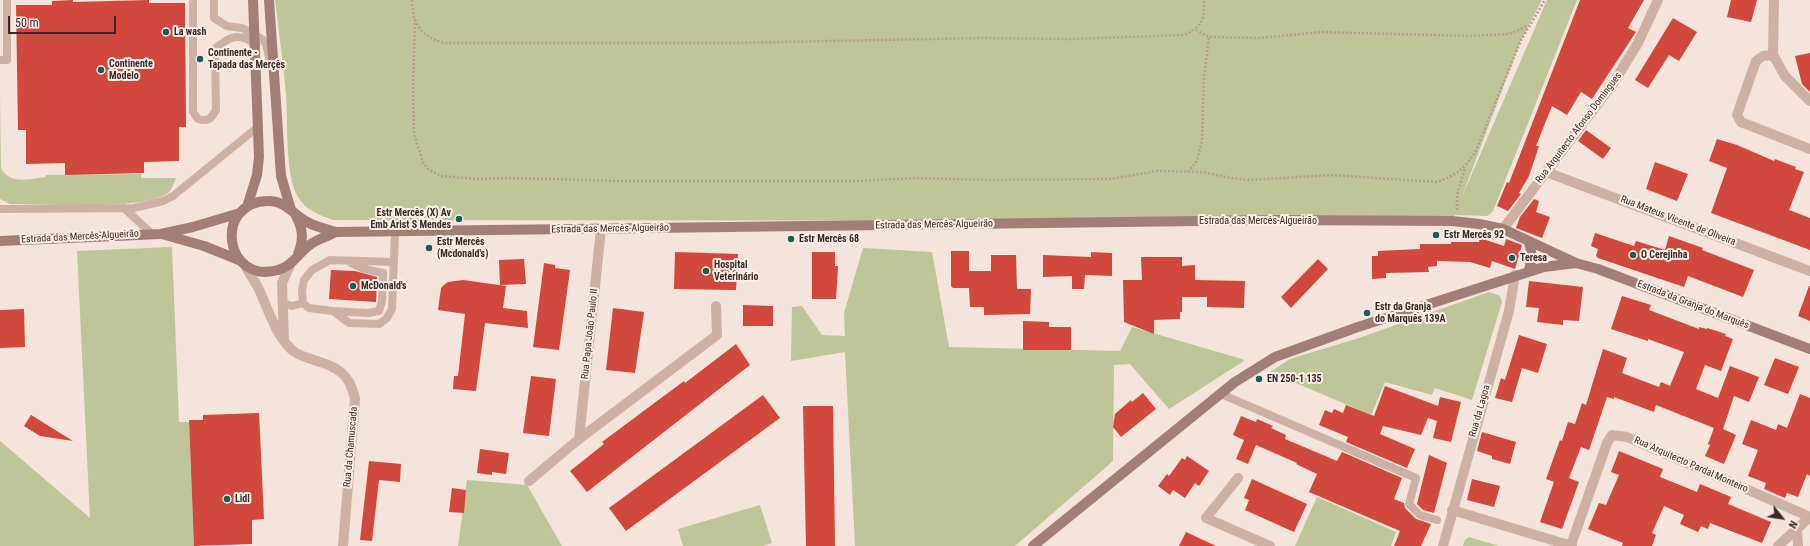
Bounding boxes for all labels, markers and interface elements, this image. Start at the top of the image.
scale bar [10,8,118,34]
text: 50 m [15,16,39,30]
place label: La wash [174,26,206,38]
marker: La wash [161,27,171,37]
place label: Continente - Tapada das Merçês [208,47,285,70]
marker: Continente - Tapada das Merçês [195,54,205,64]
place label: Continente Modelo [109,58,153,82]
marker: Continente Modelo [96,65,106,75]
street label: Rua Arquitecto Afonso Domingues [1533,70,1625,186]
street label: Rua Mateus Vicente de Oliveira [1619,193,1737,249]
place label: Estr Mercês (X) Av Emb Arist S Mendes [370,207,451,230]
marker: Estr Mercês (X) Av Emb Arist S Mendes [454,214,464,224]
street label: Estrada das Mercês-Algueirão [1199,215,1317,227]
street label: Estrada das Mercês-Algueirão [875,218,993,232]
street label: Estrada das Mercês-Algueirão [551,222,669,236]
street label: Estrada das Mercês-Algueirão [21,228,139,246]
place label: Estr Mercês 92 [1444,229,1504,241]
marker: Estr Mercês 92 [1431,230,1441,240]
place label: Estr Mercês 68 [799,233,859,245]
marker: Estr Mercês 68 [786,234,796,244]
place label: Estr Mercês (Mcdonald's) [437,236,488,260]
marker: Estr Mercês (Mcdonald's) [424,243,434,253]
place label: O Cerejinha [1641,249,1687,261]
marker: O Cerejinha [1628,250,1638,260]
place label: Teresa [1520,252,1547,264]
marker: Teresa [1507,253,1517,263]
place label: Hospital Veterinário [714,259,758,282]
marker: Hospital Veterinário [701,266,711,276]
street label: Estrada da Granja do Marquês [1635,278,1751,332]
place label: McDonald's [361,280,407,292]
marker: McDonald's [348,281,358,291]
street label: Rua Papa João Paulo II [579,288,601,380]
place label: Estr da Granja do Marquês 139A [1375,301,1445,324]
marker: Estr da Granja do Marquês 139A [1362,308,1372,318]
place label: EN 250-1 135 [1267,373,1322,385]
marker: EN 250-1 135 [1254,374,1264,384]
street label: Rua da Lagoa [1467,384,1493,438]
street label: Rua da Chamuscada [342,406,360,488]
street label: Rua Arquitecto Pardal Monteiro [1632,434,1750,496]
place label: Lidl [235,493,250,505]
marker: Lidl [222,494,232,504]
north arrow [1762,498,1802,538]
text: N [1786,518,1800,530]

